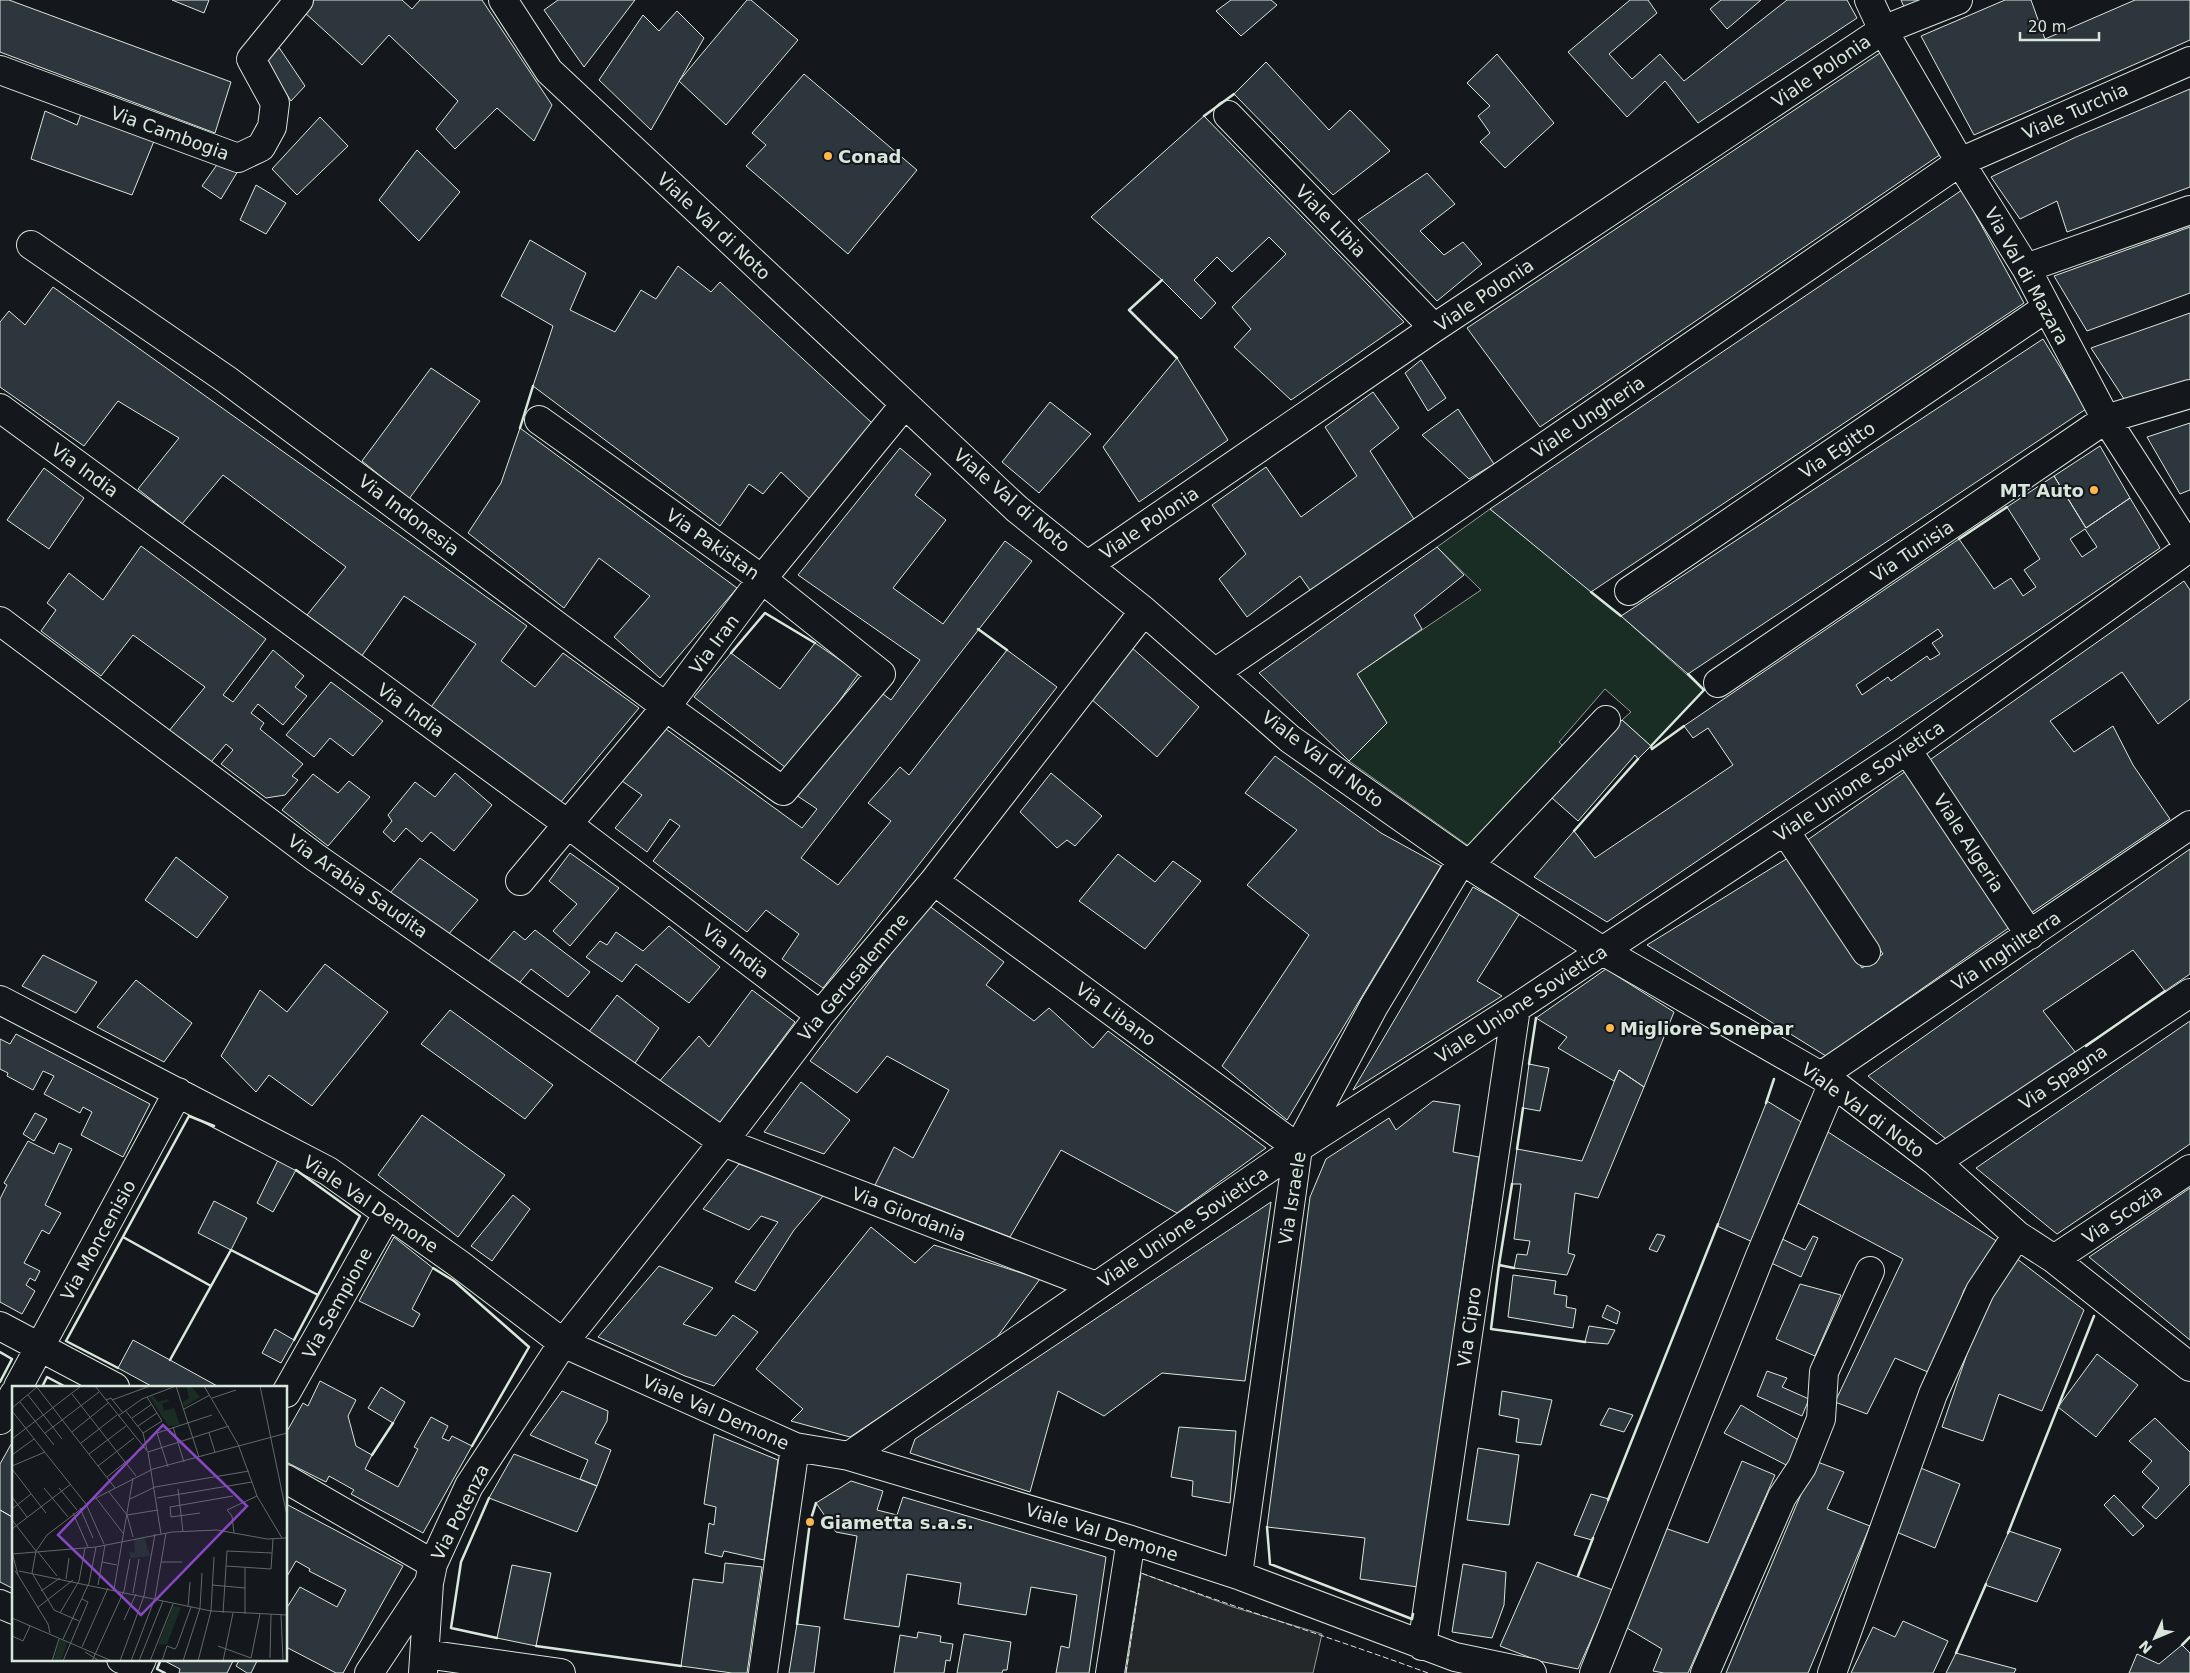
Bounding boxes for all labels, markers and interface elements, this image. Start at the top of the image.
scale bar [2020,10,2099,42]
text: 20 m [2028,18,2066,36]
street label: Viale Polonia [1768,30,1874,112]
street label: Viale Turchia [2019,78,2131,144]
street label: Via Cambogia [108,102,232,164]
place label: Conad [838,146,901,167]
marker: Conad [822,150,834,162]
street label: Viale Val di Noto [653,168,775,284]
street label: Viale Libia [1291,181,1371,261]
street label: Via Val di Mazara [1980,204,2074,348]
street label: Viale Polonia [1431,254,1537,336]
street label: Viale Ungheria [1528,371,1648,463]
street label: Via Egitto [1795,417,1879,483]
street label: Via India [47,439,123,501]
street label: Viale Val di Noto [950,444,1074,556]
street label: Via Indonesia [354,470,464,560]
place label: MT Auto [2000,480,2084,501]
street label: Viale Polonia [1096,482,1202,564]
marker: MT Auto [2088,484,2100,496]
street label: Via Pakistan [662,504,764,584]
street label: Via Tunisia [1867,516,1957,586]
street label: Via Iran [685,610,743,678]
street label: Via India [373,679,449,741]
street label: Viale Val di Noto [1258,706,1388,812]
street label: Viale Unione Sovietica [1770,716,1948,846]
street label: Viale Algeria [1929,790,2009,896]
street label: Via Arabia Saudita [284,830,432,942]
street label: Via Inghilterra [1948,907,2064,995]
street label: Via Gerusalemme [793,909,913,1045]
street label: Via India [699,919,773,983]
street label: Viale Unione Sovietica [1431,941,1611,1067]
street label: Via Libano [1072,978,1160,1050]
place label: Migliore Sonepar [1620,1018,1793,1039]
marker: Migliore Sonepar [1604,1022,1616,1034]
street label: Via Spagna [2015,1040,2111,1114]
street label: Viale Val di Noto [1797,1058,1929,1162]
street label: Via Israele [1274,1150,1310,1246]
street label: Viale Val Demone [299,1151,443,1257]
street label: Viale Unione Sovietica [1094,1162,1272,1292]
street label: Via Moncenisio [56,1176,140,1304]
street label: Via Scozia [2078,1180,2166,1248]
street label: Via Giordania [849,1183,969,1245]
street label: Via Sempione [298,1244,376,1362]
street label: Via Cipro [1453,1286,1485,1368]
street label: Viale Val Demone [639,1370,793,1454]
inset map [12,1386,288,1660]
street label: Via Potenza [427,1460,493,1564]
street label: Viale Val Demone [1023,1499,1181,1565]
place label: Giametta s.a.s. [820,1512,974,1533]
marker: Giametta s.a.s. [804,1516,816,1528]
north arrow [2130,1613,2180,1663]
text: N [2136,1637,2155,1657]

